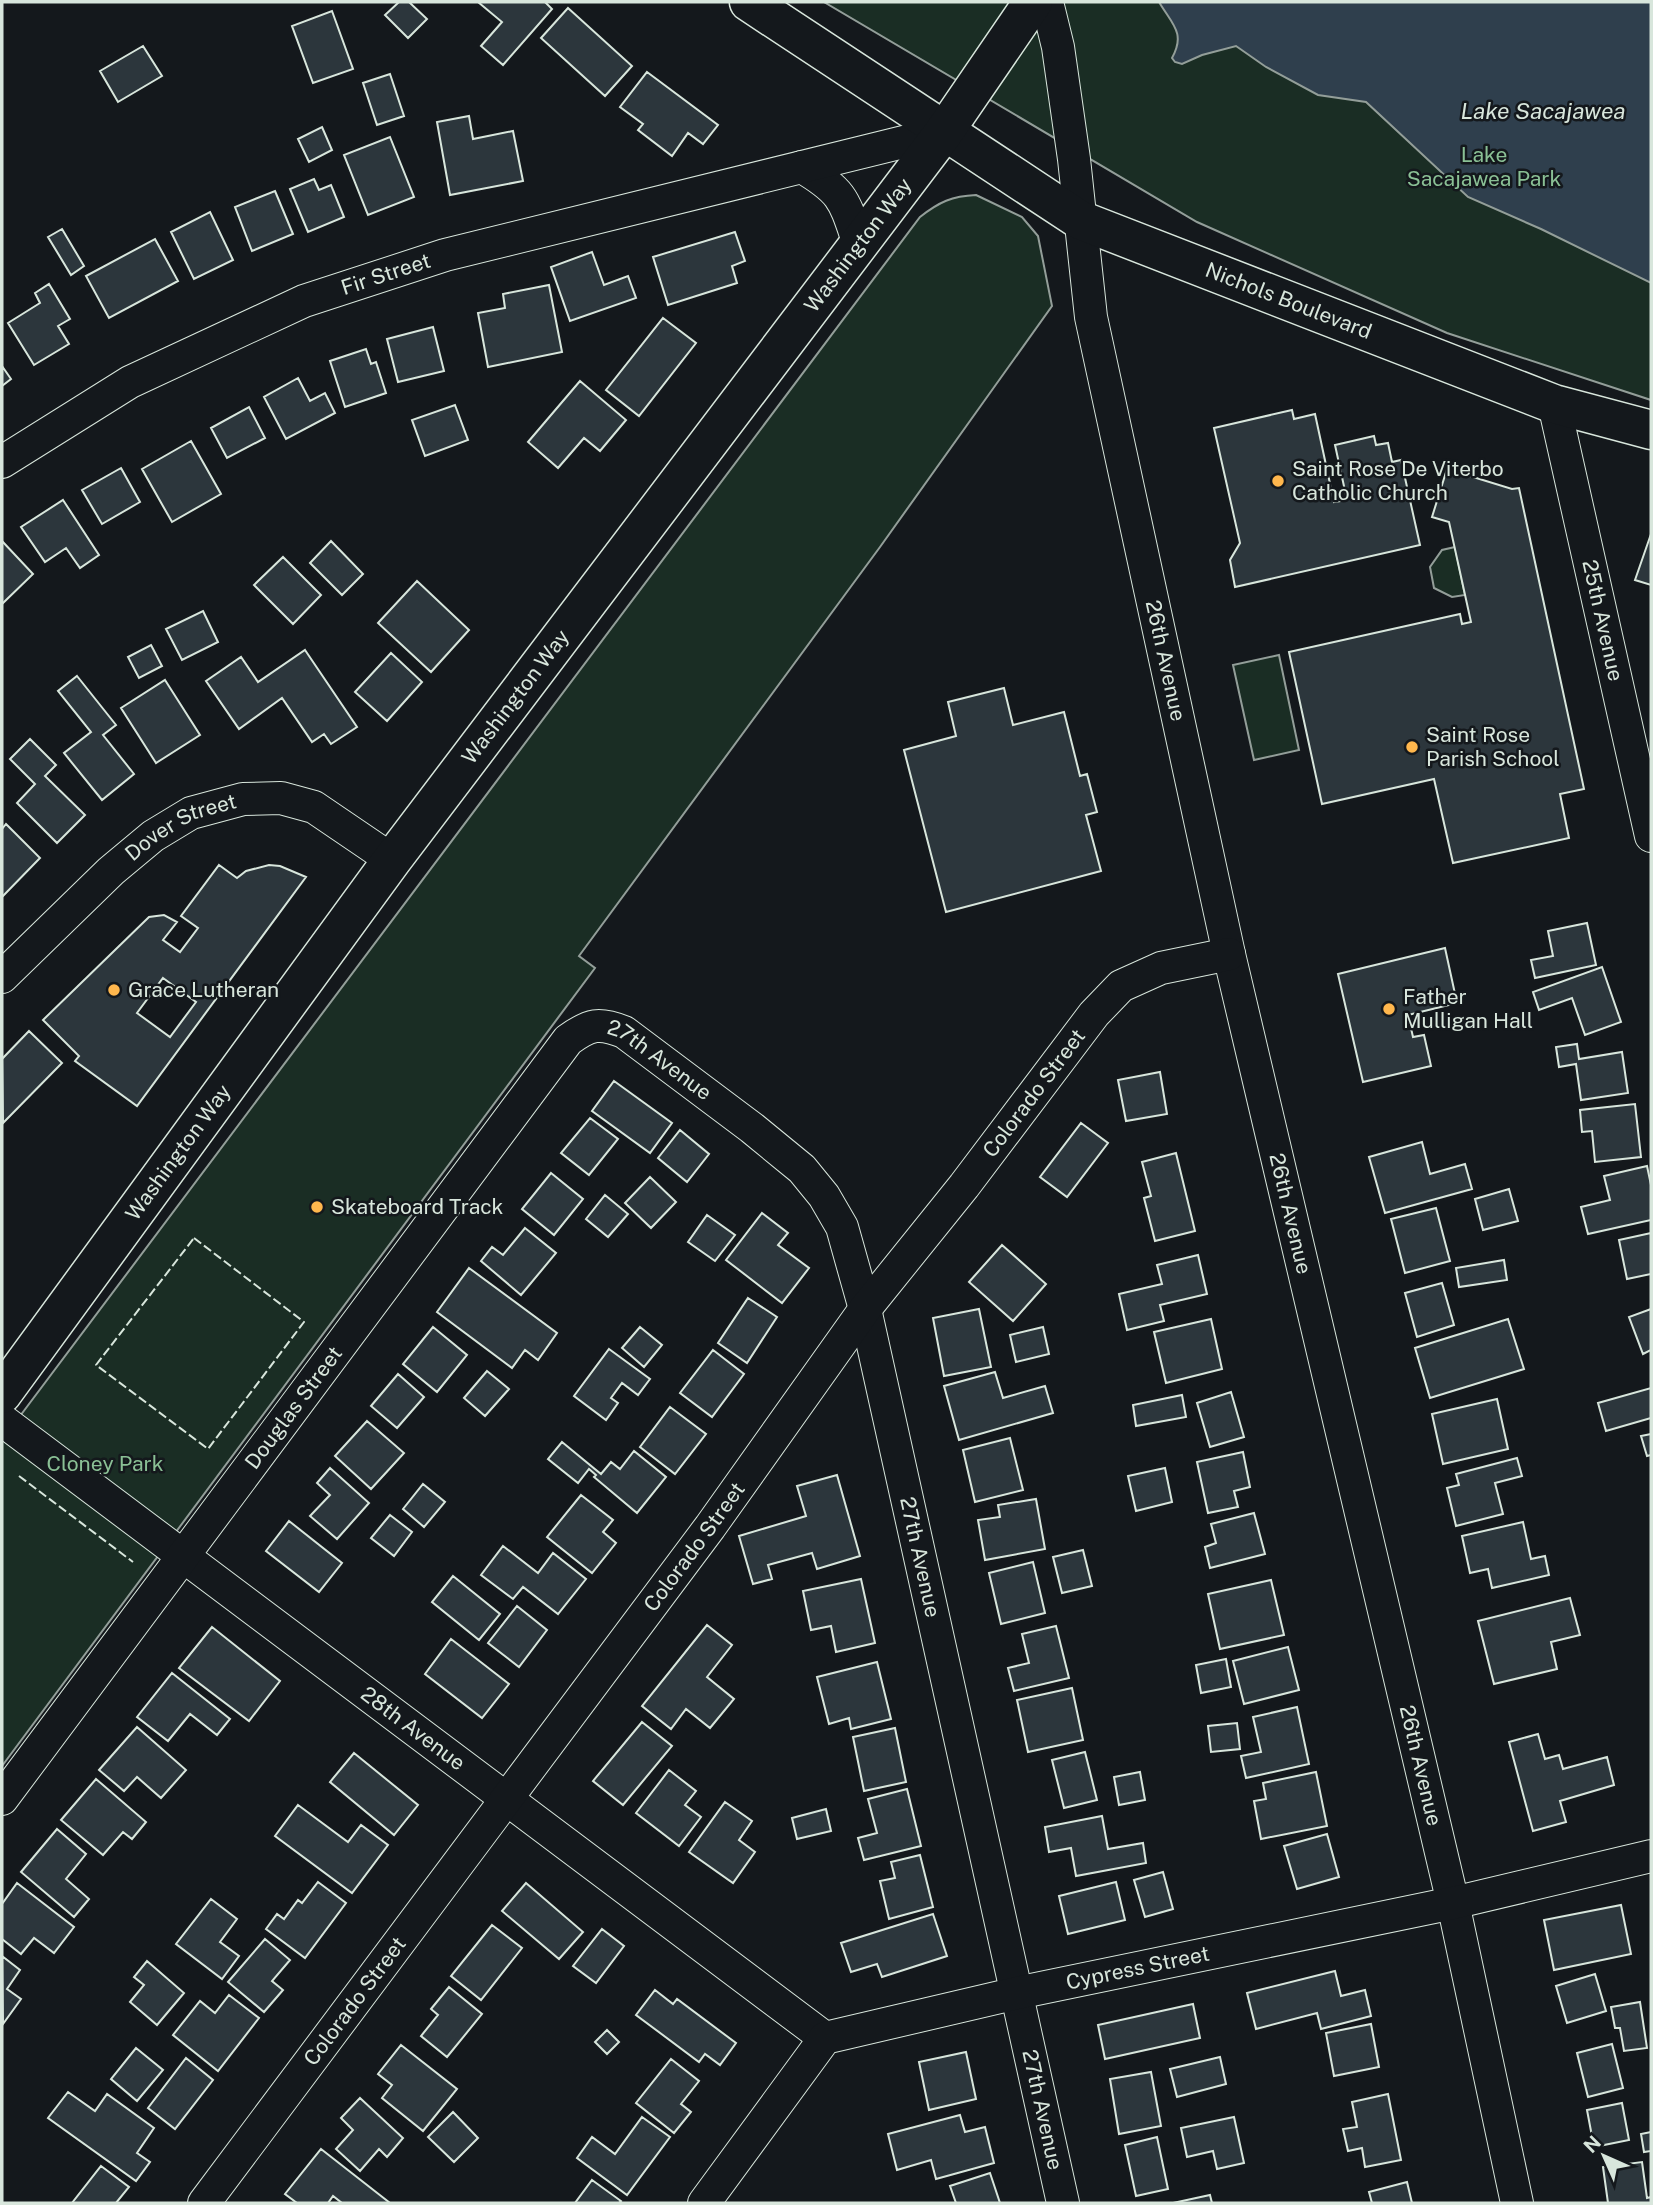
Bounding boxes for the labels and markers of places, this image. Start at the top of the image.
place label: Saint Rose De Viterbo Catholic Church [1292,456,1504,505]
marker: Saint Rose De Viterbo Catholic Church [1270,473,1286,489]
place label: Saint Rose Parish School [1426,722,1560,771]
marker: Saint Rose Parish School [1404,739,1420,755]
place label: Grace Lutheran [128,977,279,1002]
marker: Grace Lutheran [106,982,122,998]
place label: Father Mulligan Hall [1403,984,1533,1033]
marker: Father Mulligan Hall [1381,1001,1397,1017]
place label: Skateboard Track [331,1194,504,1219]
marker: Skateboard Track [309,1199,325,1215]

